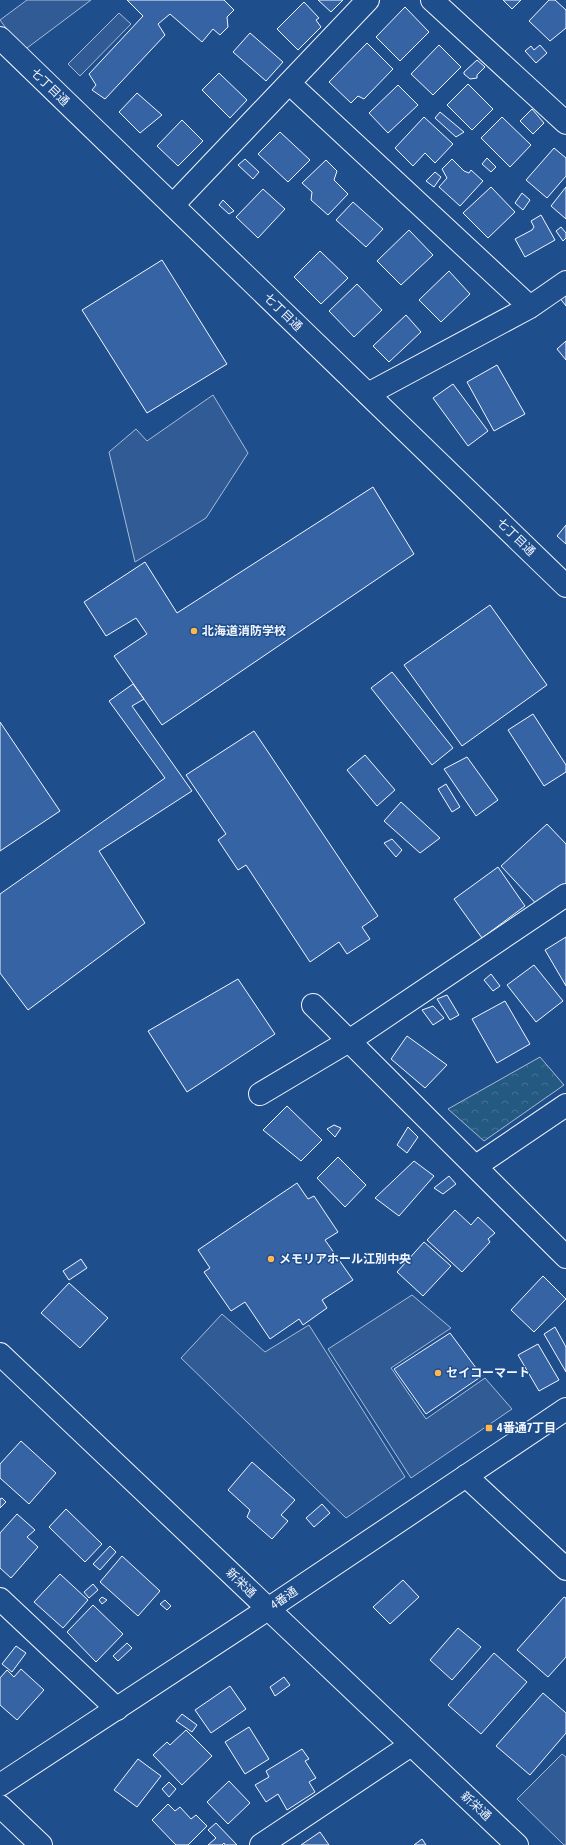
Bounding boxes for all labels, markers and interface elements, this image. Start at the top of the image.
street label: 七丁目通 [28,65,72,109]
street label: 七丁目通 [261,290,305,334]
street label: 七丁目通 [494,515,538,559]
place label: 北海道消防学校 [202,624,286,638]
marker: 北海道消防学校 [189,626,199,636]
place label: メモリアホール江別中央 [279,1252,411,1266]
marker: メモリアホール江別中央 [266,1254,276,1264]
place label: セイコーマート [446,1366,530,1380]
marker: セイコーマート [433,1368,443,1378]
place label: 4番通7丁目 [496,1421,556,1435]
marker: 4番通7丁目 [484,1423,494,1433]
street label: 新栄通 [223,1565,259,1601]
street label: 4番通 [268,1584,300,1612]
street label: 新栄通 [458,1789,494,1823]

